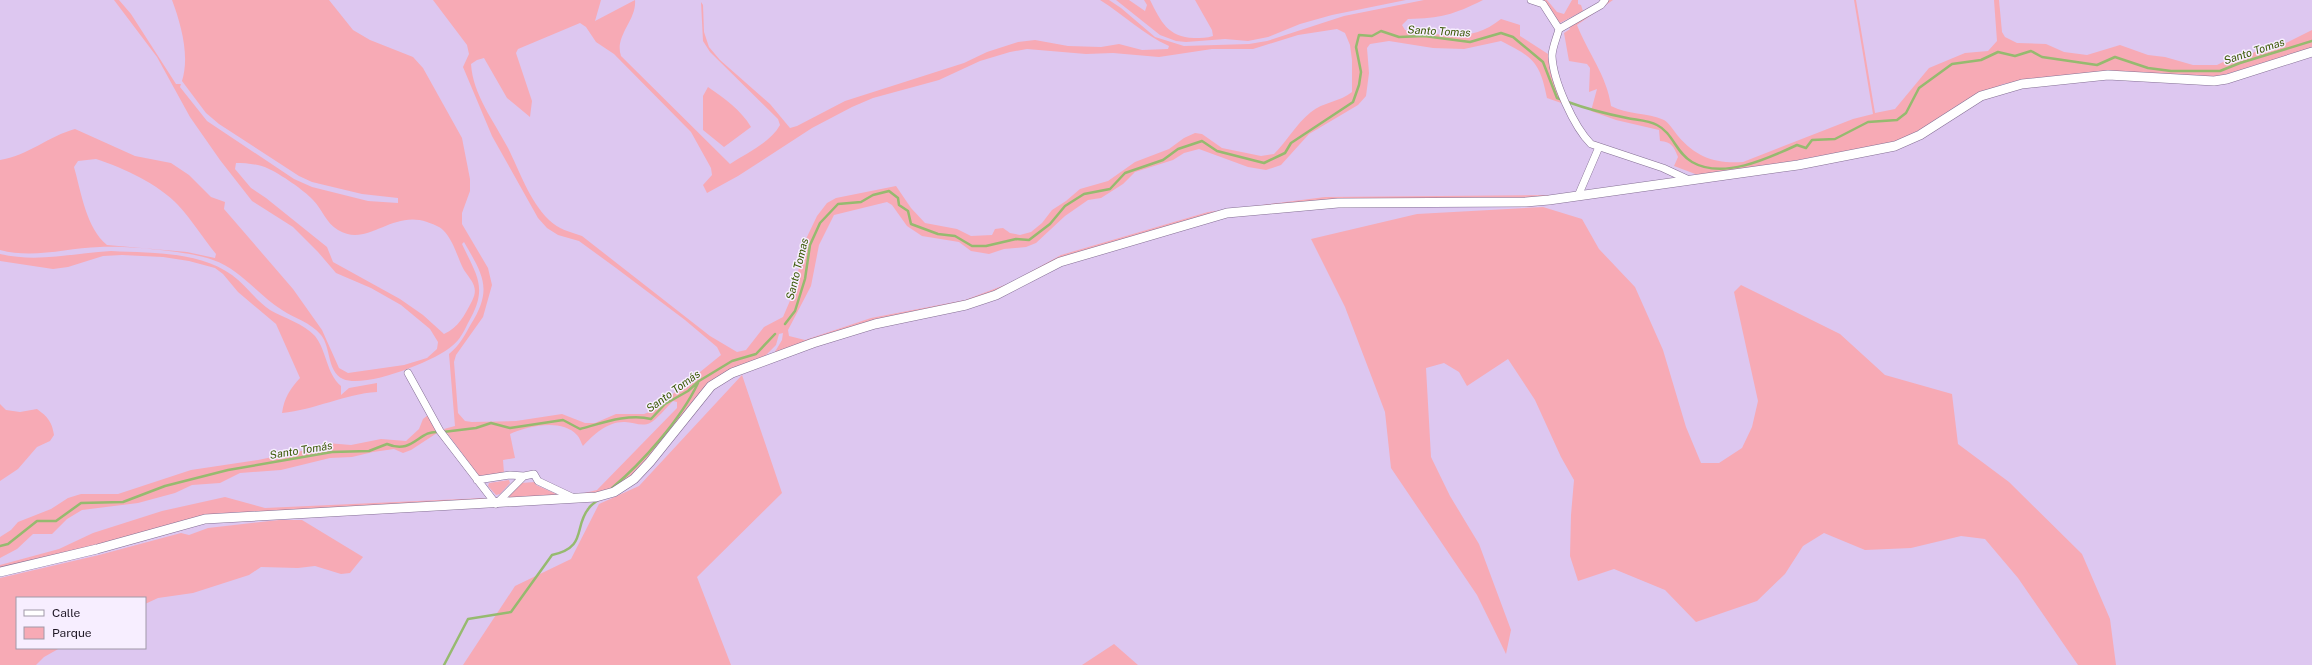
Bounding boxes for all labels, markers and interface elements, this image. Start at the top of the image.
water label: Santo Tomas [1407,23,1471,39]
water label: Santo Tomas [2222,35,2286,66]
water label: Santo Tomas [784,236,811,301]
water label: Santo Tomás [644,367,703,414]
water label: Santo Tomás [269,439,334,461]
legend [16,597,146,649]
text: Calle [52,606,81,620]
text: Parque [52,626,92,640]

